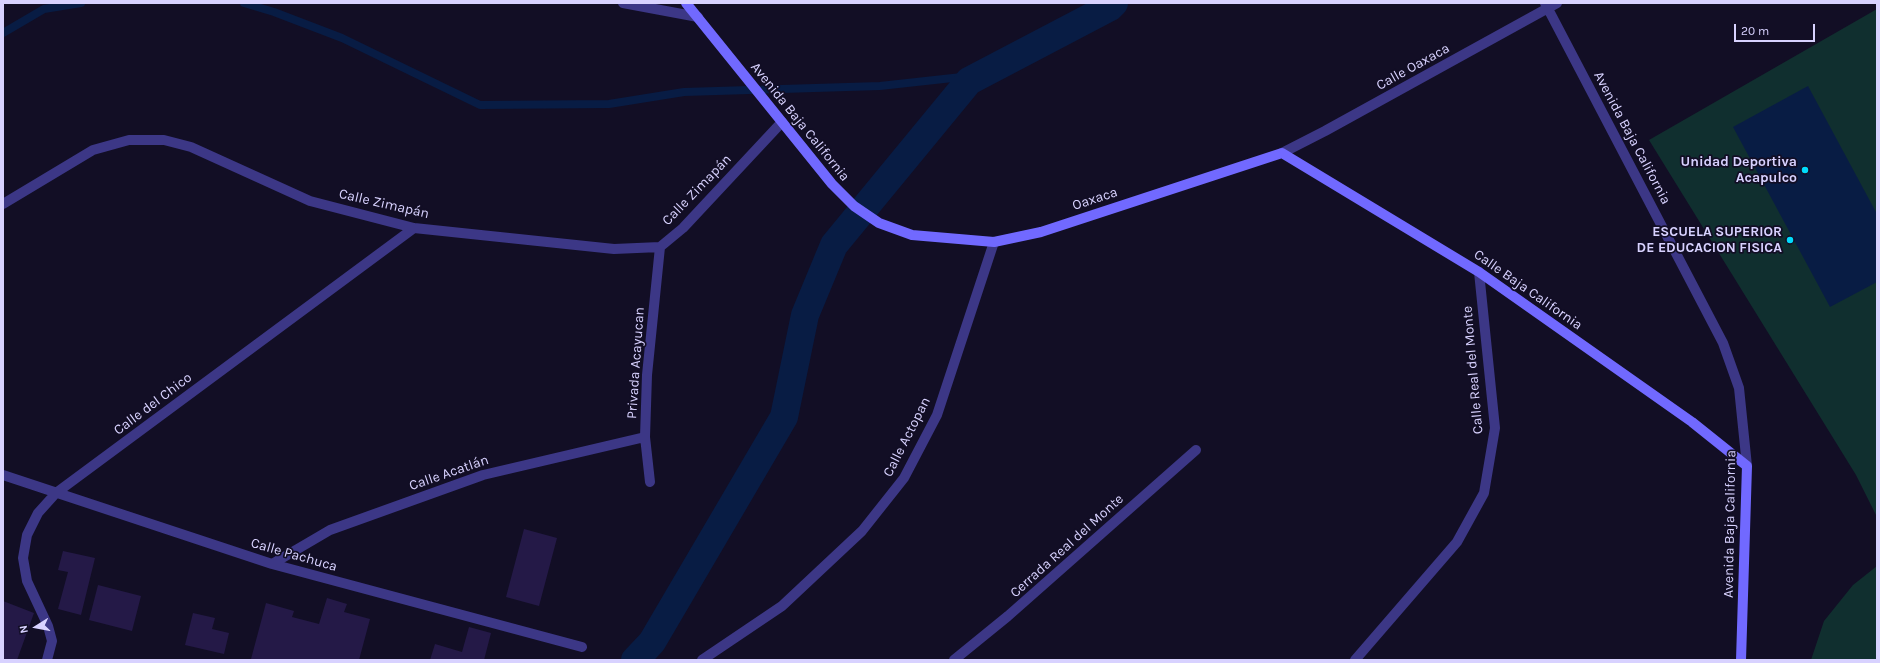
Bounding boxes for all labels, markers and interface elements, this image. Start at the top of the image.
scale bar [1736,16,1817,42]
text: 20 m [1741,24,1769,38]
street label: Calle Oaxaca [1373,40,1453,94]
street label: Avenida Baja California [747,59,853,185]
street label: Avenida Baja California [1590,69,1674,207]
street label: Calle Zimapán [659,151,735,229]
place label: Unidad Deportiva Acapulco [1681,154,1797,186]
marker: Unidad Deportiva Acapulco [1800,165,1810,175]
street label: Oaxaca [1070,184,1120,214]
street label: Calle Zimapán [337,185,431,223]
place label: ESCUELA SUPERIOR DE EDUCACION FISICA [1637,224,1782,256]
marker: ESCUELA SUPERIOR DE EDUCACION FISICA [1785,235,1795,245]
street label: Calle Baja California [1470,246,1586,334]
street label: Calle Real del Monte [1459,305,1487,435]
street label: Privada Acayucan [624,306,648,420]
street label: Calle del Chico [111,369,195,439]
street label: Calle Actopan [880,394,934,480]
street label: Avenida Baja California [1720,450,1740,598]
street label: Calle Acatlán [407,452,491,494]
street label: Cerrada Real del Monte [1007,491,1127,601]
street label: Calle Pachuca [249,535,339,575]
north arrow [16,607,56,647]
text: N [17,624,31,635]

